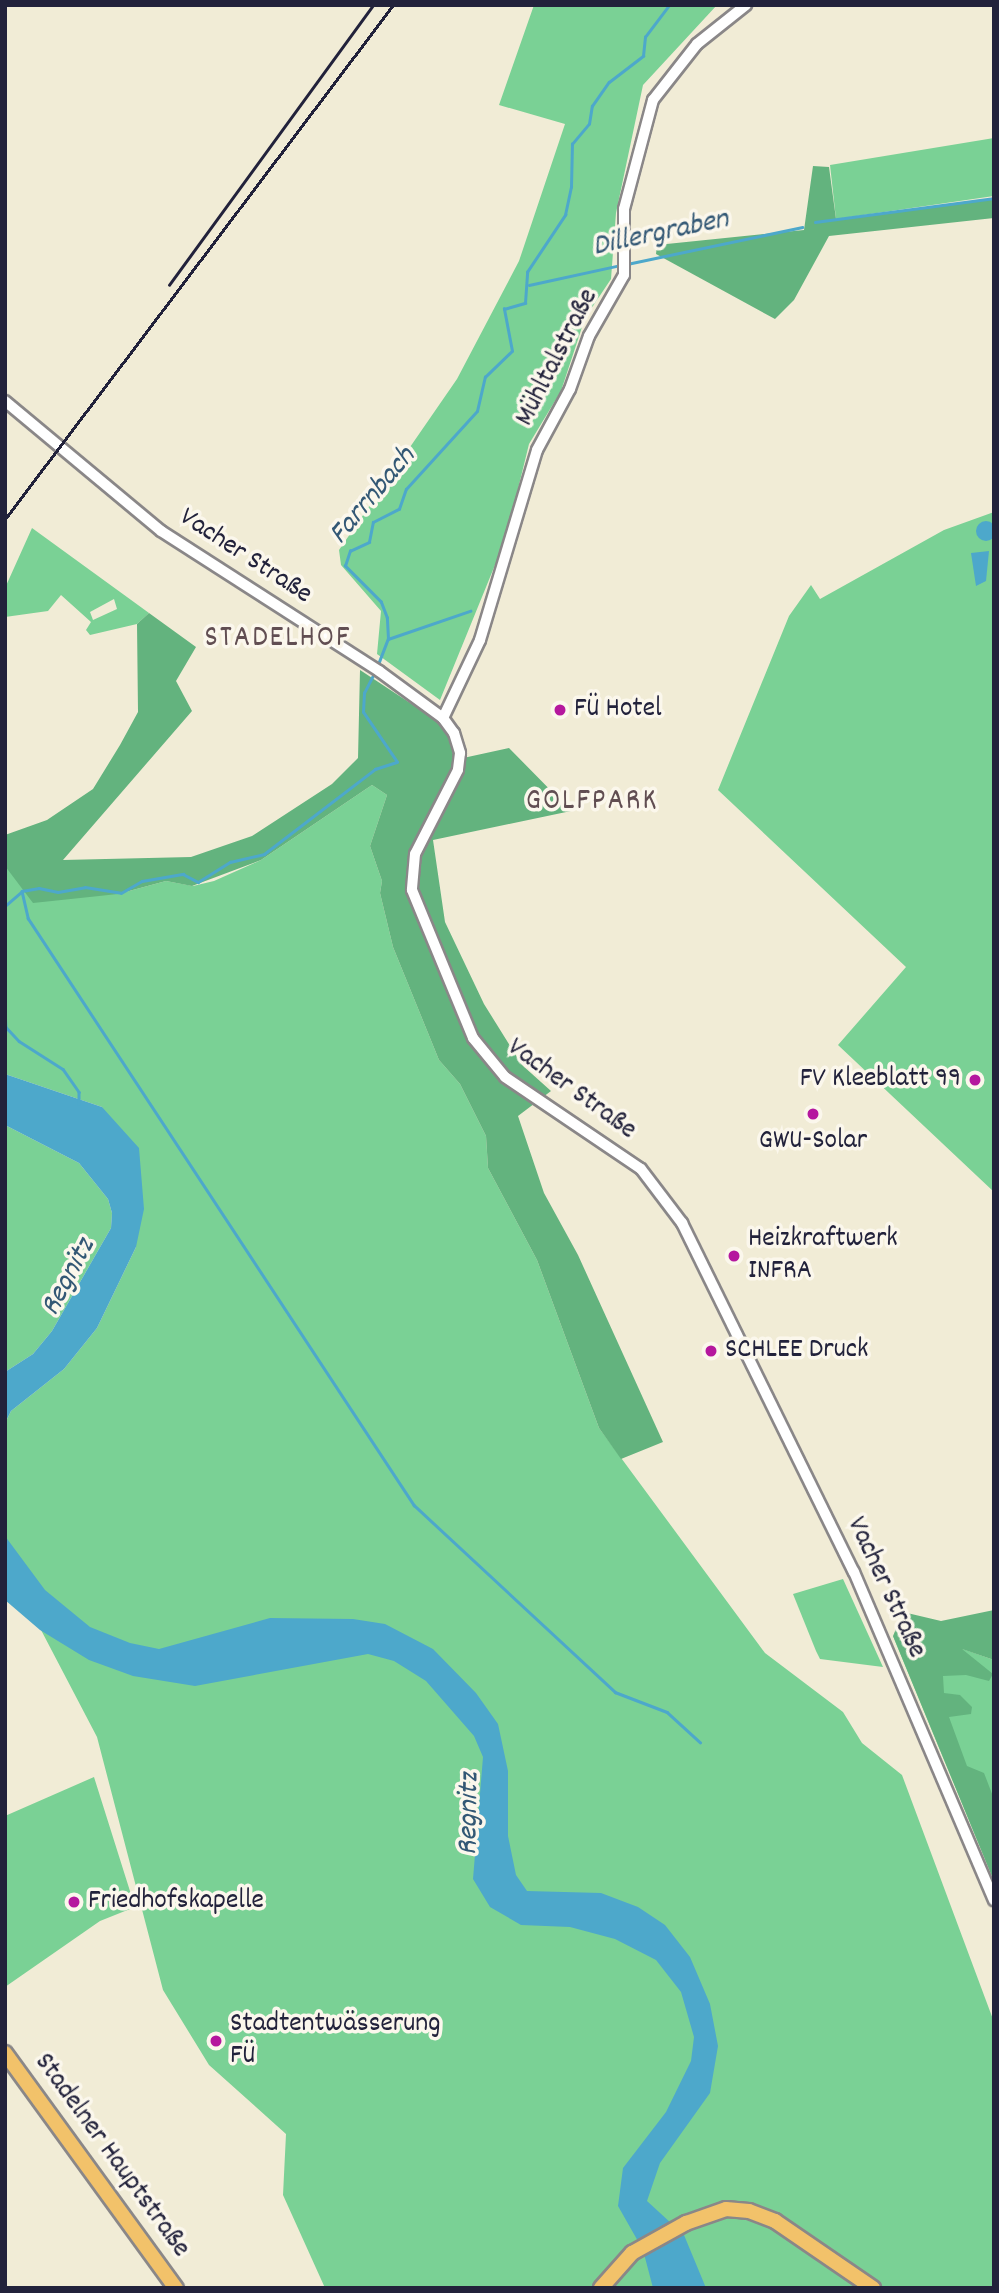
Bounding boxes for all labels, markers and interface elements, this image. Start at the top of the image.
water label: Dillergraben [590,203,732,267]
street label: Mühltalstraße [509,284,607,432]
water label: Farrnbach [323,441,425,553]
street label: Vacher Straße [172,502,318,612]
district label: STADELHOF [206,622,350,658]
place label: FÜ Hotel [574,693,662,727]
marker: FÜ Hotel [552,702,568,718]
district label: GOLFPARK [527,785,657,821]
street label: Vacher Straße [500,1032,642,1148]
place label: FV Kleeblatt 99 [800,1063,961,1097]
marker: FV Kleeblatt 99 [967,1072,983,1088]
marker: GWU-Solar [805,1106,821,1122]
place label: GWU-Solar [759,1125,867,1159]
place label: Heizkraftwerk INFRA [748,1223,898,1289]
water label: Regnitz [35,1233,105,1323]
marker: Heizkraftwerk INFRA [726,1248,742,1264]
place label: SCHLEE Druck [725,1334,868,1368]
marker: SCHLEE Druck [703,1343,719,1359]
street label: Vacher Straße [838,1512,932,1664]
water label: Regnitz [452,1772,490,1856]
place label: Friedhofskapelle [88,1885,264,1919]
marker: Friedhofskapelle [66,1894,82,1910]
place label: Stadtentwässerung FÜ [230,2008,440,2074]
marker: Stadtentwässerung FÜ [208,2033,224,2049]
street label: Stadelner Hauptstraße [26,2047,196,2265]

